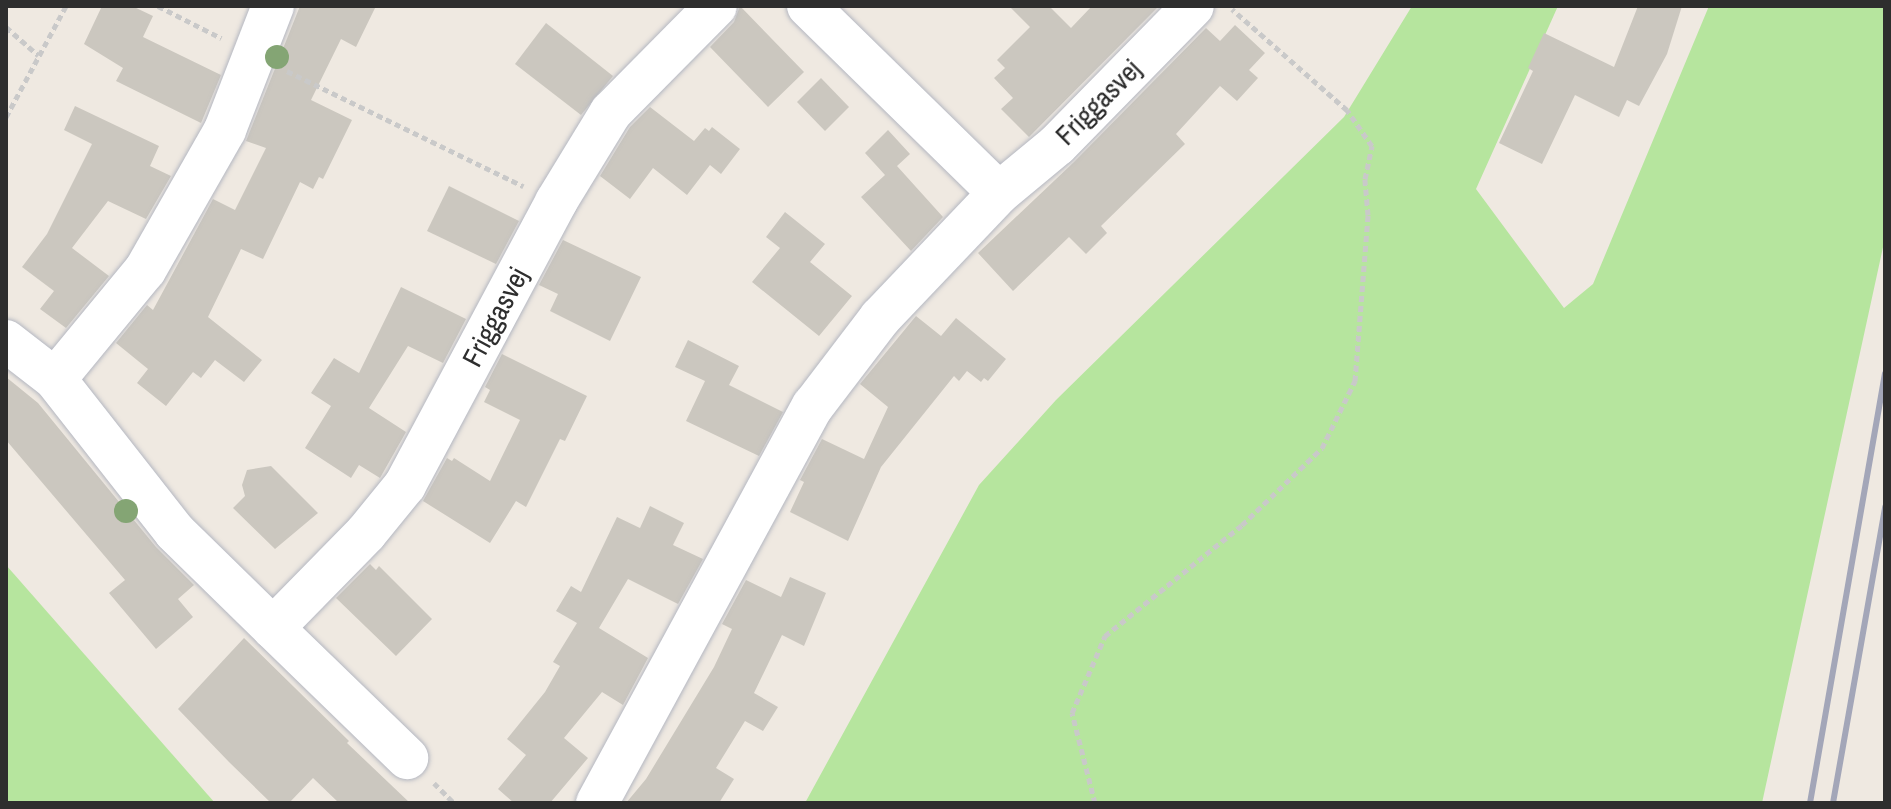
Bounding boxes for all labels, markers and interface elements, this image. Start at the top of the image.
street label: Friggasvej [1048,52,1148,152]
street label: Friggasvej [455,262,535,372]

